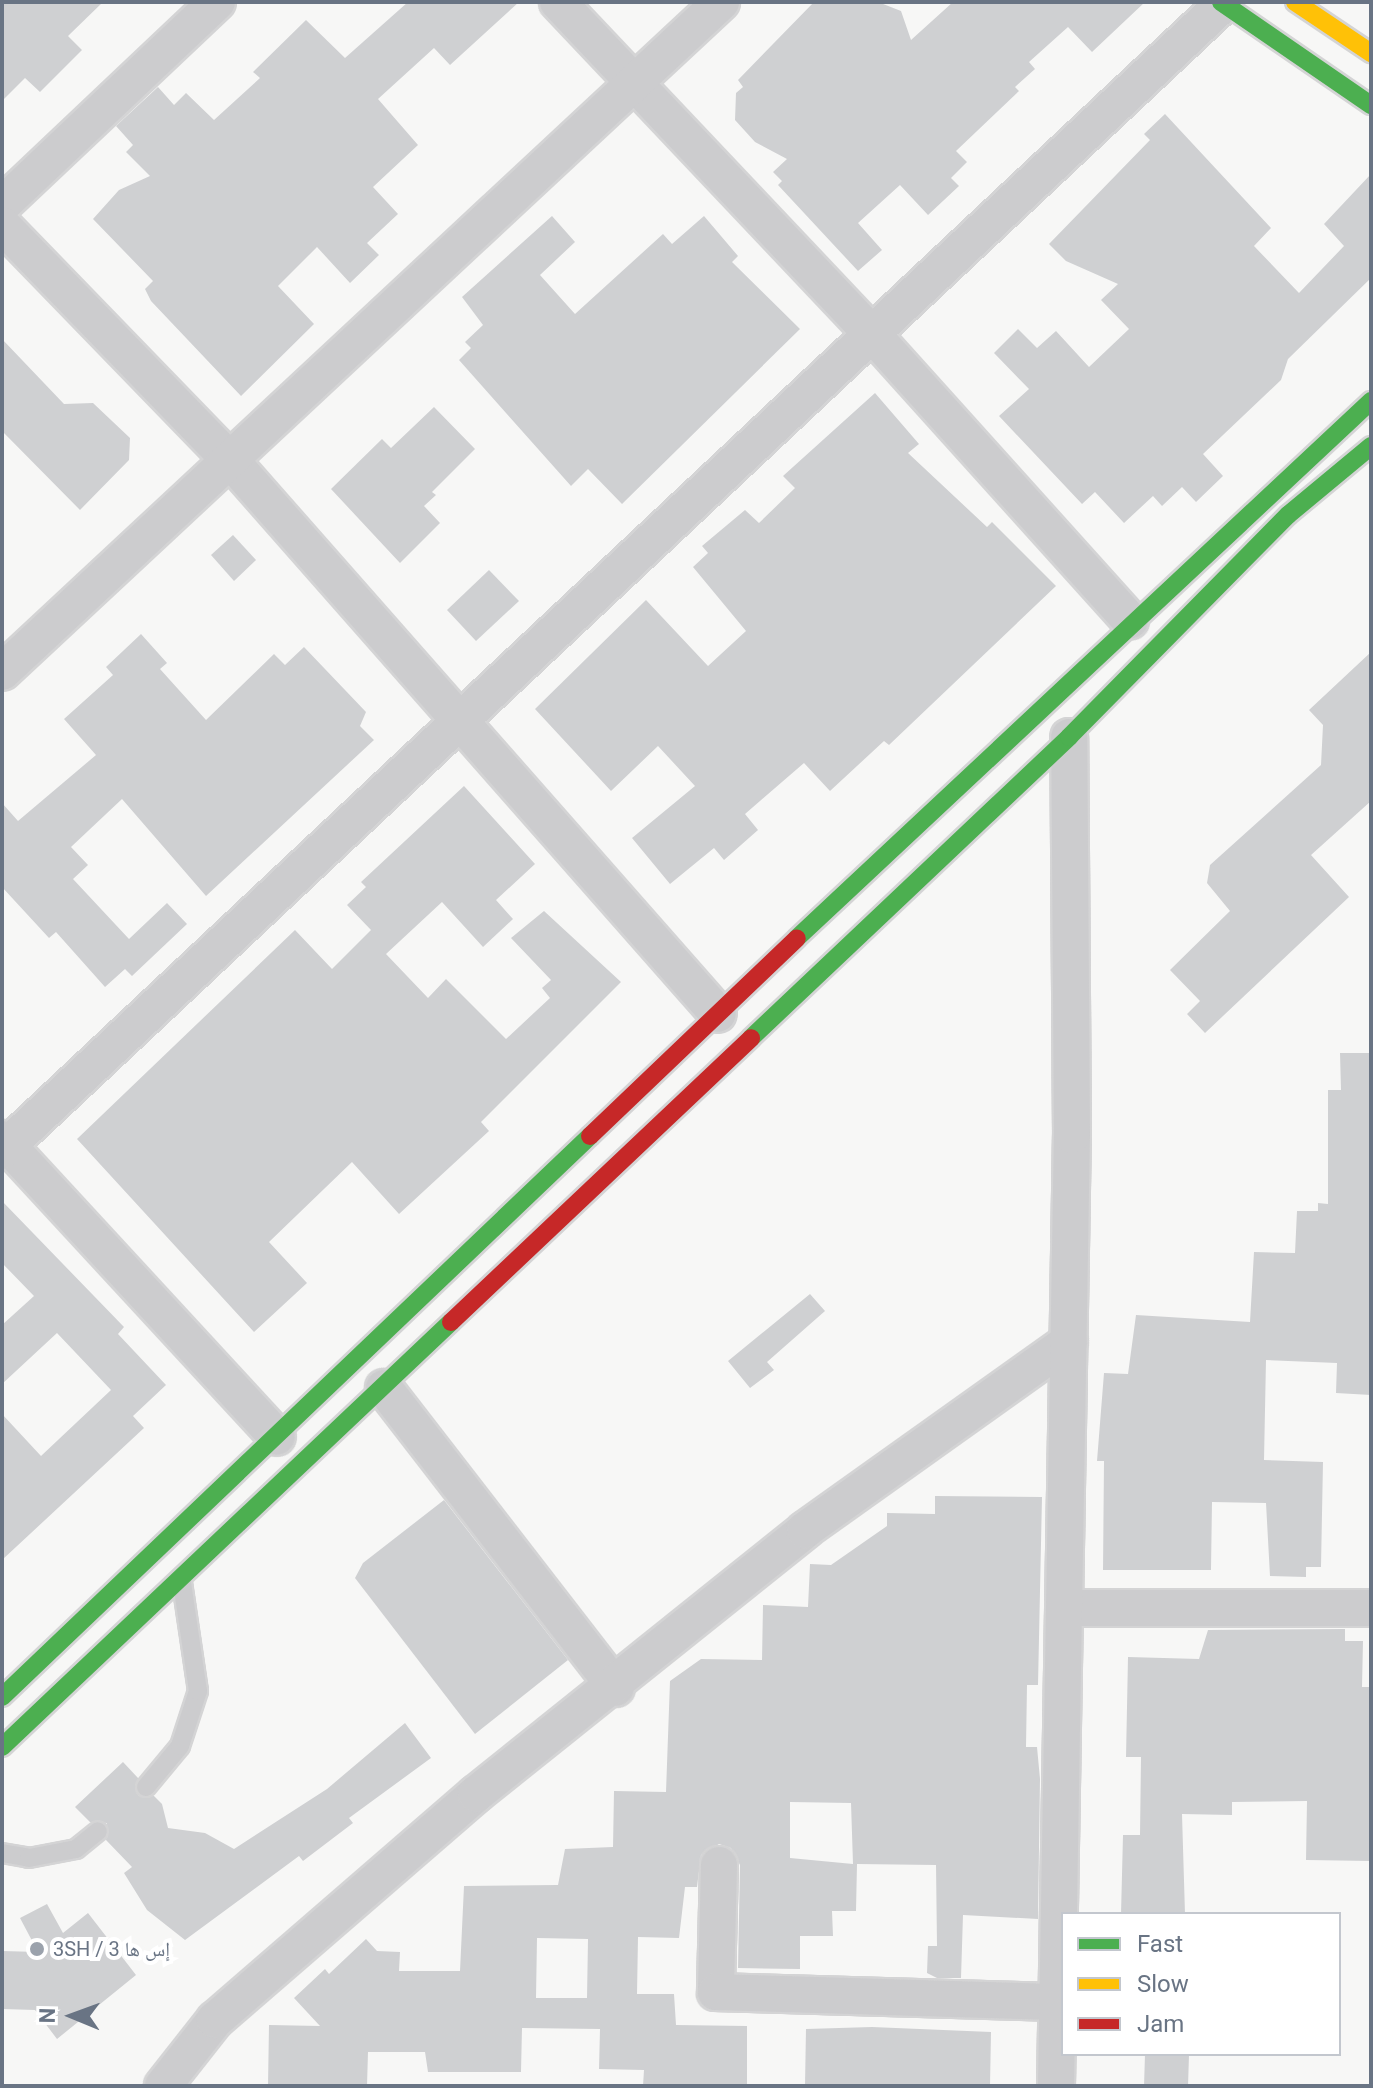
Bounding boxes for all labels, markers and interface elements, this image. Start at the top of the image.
legend [1061,1912,1341,2056]
text: Fast [1137,1930,1183,1958]
place label: 3SH / 3 إس ها [53,1937,170,1961]
marker: 3SH / 3 إس ها [28,1940,46,1958]
text: Slow [1137,1970,1189,1998]
north arrow [32,1976,112,2056]
text: N [35,2008,60,2024]
text: Jam [1137,2010,1184,2038]

